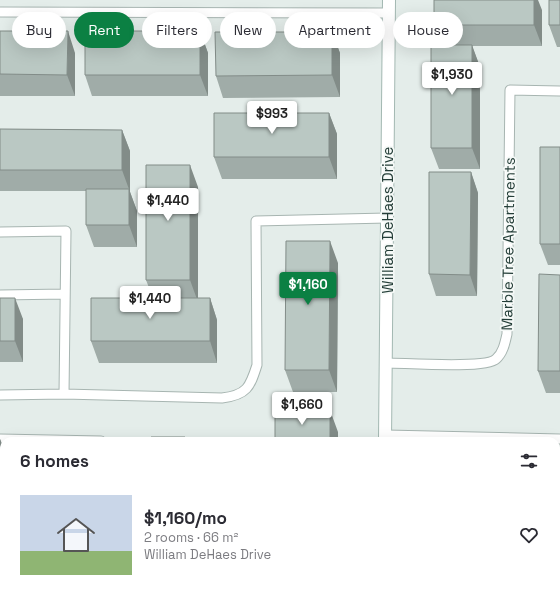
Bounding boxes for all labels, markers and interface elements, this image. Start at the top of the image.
chip: Buy [12,12,66,48]
chip: Rent [74,12,134,48]
chip: Filters [142,12,212,48]
chip: New [220,12,276,48]
chip: Apartment [284,12,385,48]
chip: House [393,12,463,48]
pin: $1,930 [419,62,485,96]
text: $1,930 [431,66,473,83]
pin: $993 [248,101,296,135]
text: $993 [256,105,288,122]
street label: William DeHaes Drive [378,146,397,293]
street label: Marble Tree Apartments [497,157,519,331]
pin: $1,440 [135,188,201,222]
text: $1,440 [147,192,189,209]
pin: $1,160 [275,272,341,306]
text: $1,160 [288,276,328,293]
pin: $1,440 [117,286,183,320]
text: $1,440 [129,290,171,307]
pin: $1,660 [269,392,335,426]
text: $1,660 [281,396,323,413]
text: 6 homes [20,450,89,472]
icon: filters [518,450,540,472]
text: $1,160/mo [144,507,227,529]
icon: home [52,511,100,559]
icon: heart [518,524,540,546]
text: 2 rooms · 66 m² [144,529,238,546]
text: William DeHaes Drive [144,546,271,563]

